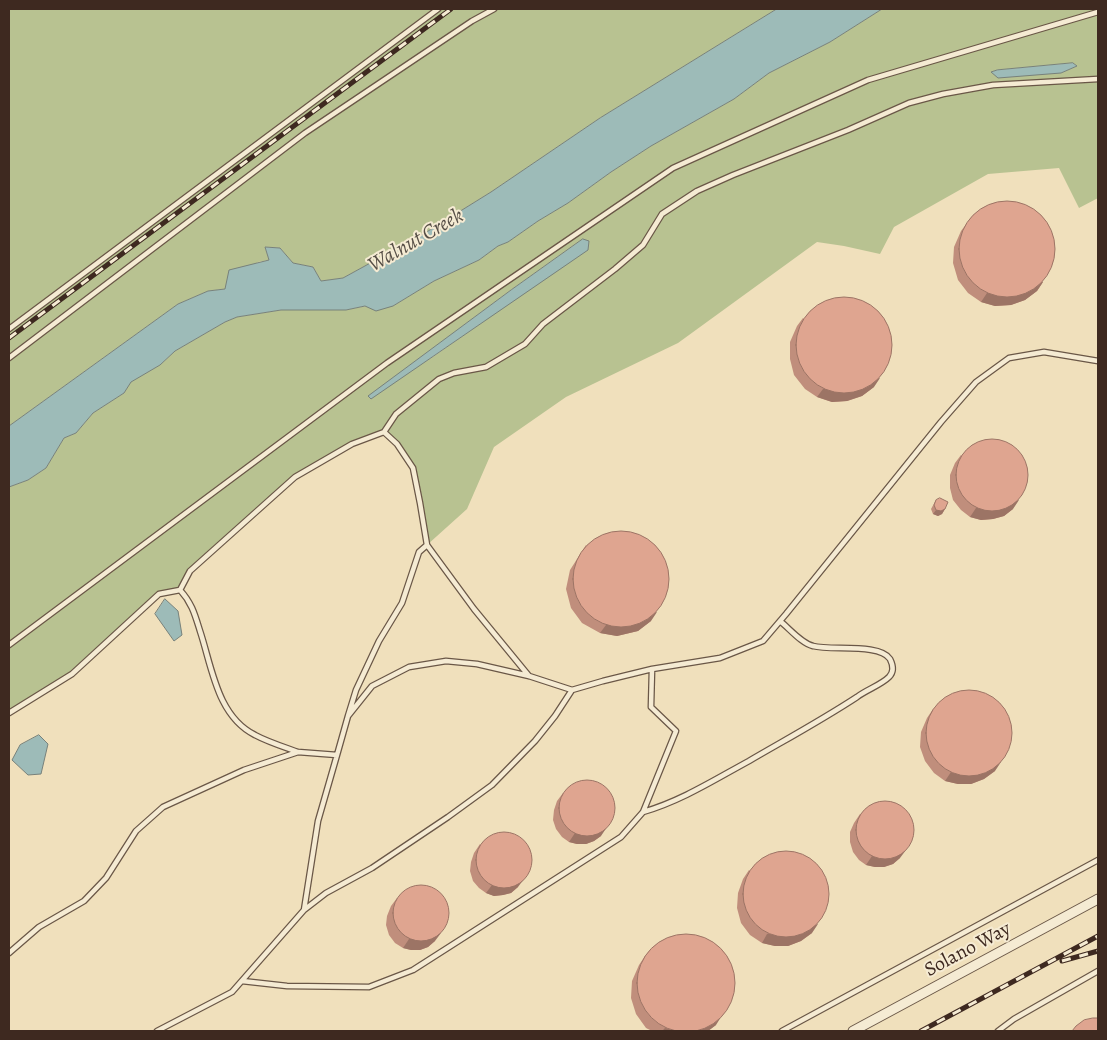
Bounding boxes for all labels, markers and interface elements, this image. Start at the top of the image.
water label: Walnut Creek [364,204,468,278]
street label: Solano Way [921,917,1015,983]

